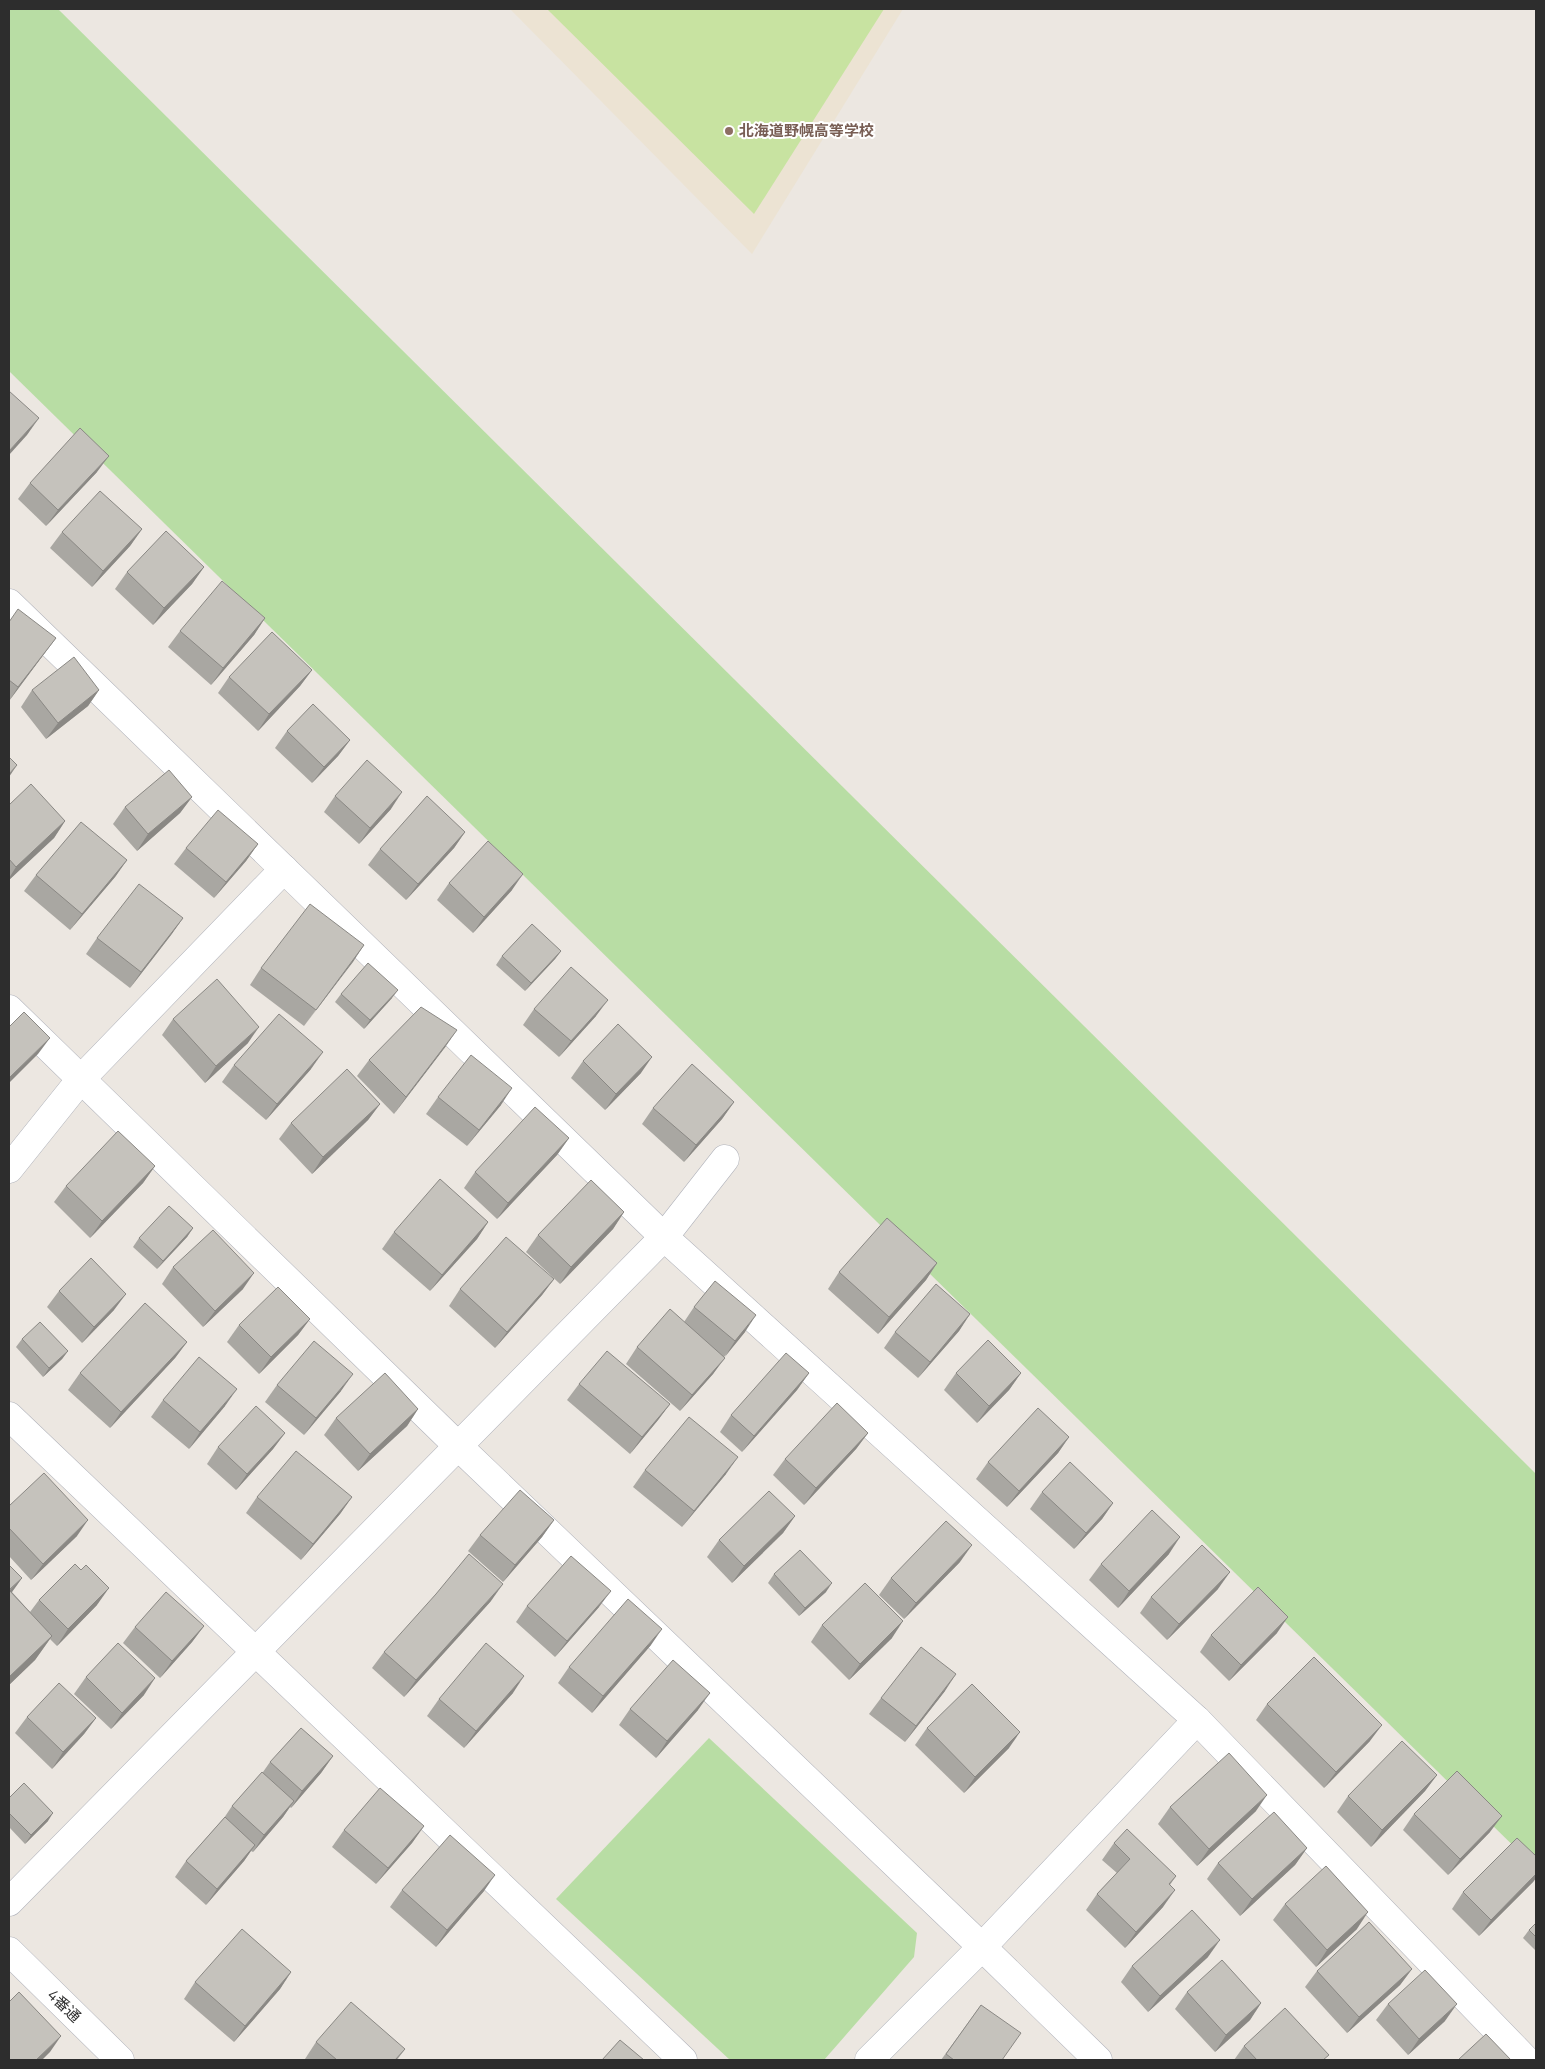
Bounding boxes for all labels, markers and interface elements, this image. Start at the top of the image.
place label: 北海道野幌高等学校 [739,120,874,141]
marker: 北海道野幌高等学校 [723,125,735,137]
street label: 4番通 [43,1985,86,2027]

